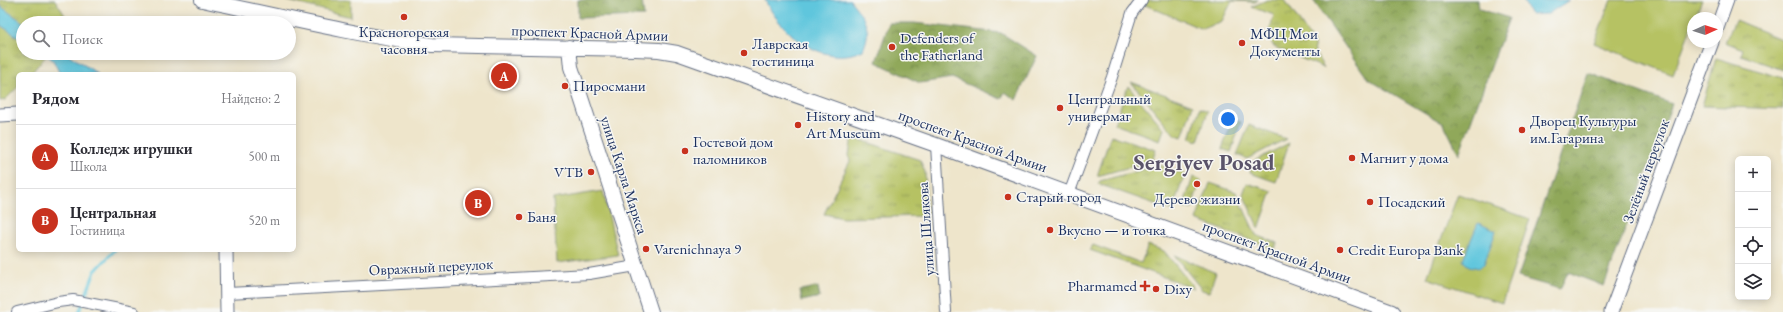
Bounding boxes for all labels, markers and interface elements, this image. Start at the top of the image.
marker: Красногорская часовня [399,12,409,22]
north arrow [1687,12,1723,48]
search box [16,16,296,60]
street label: проспект Красной Армии [511,20,669,45]
place label: Красногорская часовня [359,22,450,58]
place label: МФЦ Мои Документы [1250,24,1320,60]
icon: search [30,27,52,49]
place label: Defenders of the Fatherland [900,28,983,64]
text: Поиск [62,29,103,48]
place label: Лаврская гостиница [752,34,814,70]
marker: МФЦ Мои Документы [1237,38,1247,48]
marker: Defenders of the Fatherland [887,42,897,52]
marker: Лаврская гостиница [739,48,749,58]
pin: A [491,61,517,91]
place label: Пиросмани [573,76,646,95]
marker: Пиросмани [560,81,570,91]
text: Рядом [32,87,80,109]
place label: Центральный универмаг [1068,89,1151,125]
text: Найдено: 2 [221,90,280,107]
marker: Центральный универмаг [1055,103,1065,113]
street label: проспект Красной Армии [896,105,1050,176]
place label: History and Art Museum [805,106,881,142]
your location [1218,109,1238,129]
place label: Дворец Культуры им.Гагарина [1530,111,1637,147]
street label: улица Карла Маркса [596,113,653,236]
street label: Зелёный переулок [1618,116,1673,226]
marker: History and Art Museum [793,120,803,130]
marker: Дворец Культуры им.Гагарина [1517,125,1527,135]
place label: Гостевой дом паломников [693,132,774,168]
text: Колледж игрушки [70,139,193,158]
marker: Гостевой дом паломников [680,146,690,156]
district label: Sergiyev Posad [1133,147,1275,177]
text: A [40,148,50,165]
text: 500 m [249,148,280,165]
place label: Магнит у дома [1360,148,1448,167]
marker: Магнит у дома [1347,153,1357,163]
map controls [1735,156,1771,300]
button: + [1735,156,1771,192]
text: Школа [70,158,107,175]
place label: VTB [554,162,583,181]
marker: VTB [586,167,596,177]
marker: Дерево жизни [1192,179,1202,189]
street label: улица Шлякова [913,181,938,277]
place label: Старый город [1016,187,1101,206]
pin: B [465,188,491,218]
place label: Дерево жизни [1154,189,1240,208]
marker: Старый город [1003,192,1013,202]
place label: Посадский [1378,192,1446,211]
button: − [1735,192,1771,228]
marker: Посадский [1365,197,1375,207]
text: Центральная [70,203,157,222]
place label: Баня [527,207,557,226]
text: B [41,212,49,229]
text: 520 m [249,212,280,229]
marker: Баня [514,212,524,222]
street label: проспект Красной Армии [1200,216,1354,287]
place label: Вкусно — и точка [1058,220,1166,239]
text: Гостиница [70,222,125,239]
marker: Вкусно — и точка [1045,225,1055,235]
button: locate [1735,228,1771,264]
place label: Varenichnaya 9 [654,239,741,258]
place label: Credit Europa Bank [1348,240,1464,259]
marker: Varenichnaya 9 [641,244,651,254]
marker: Credit Europa Bank [1335,245,1345,255]
street label: Овражный переулок [368,254,494,279]
button: layers [1735,264,1771,300]
place label: Pharmamed [1067,276,1137,295]
place label: Dixy [1164,279,1192,298]
marker: Pharmamed [1140,281,1150,291]
marker: Dixy [1151,284,1161,294]

